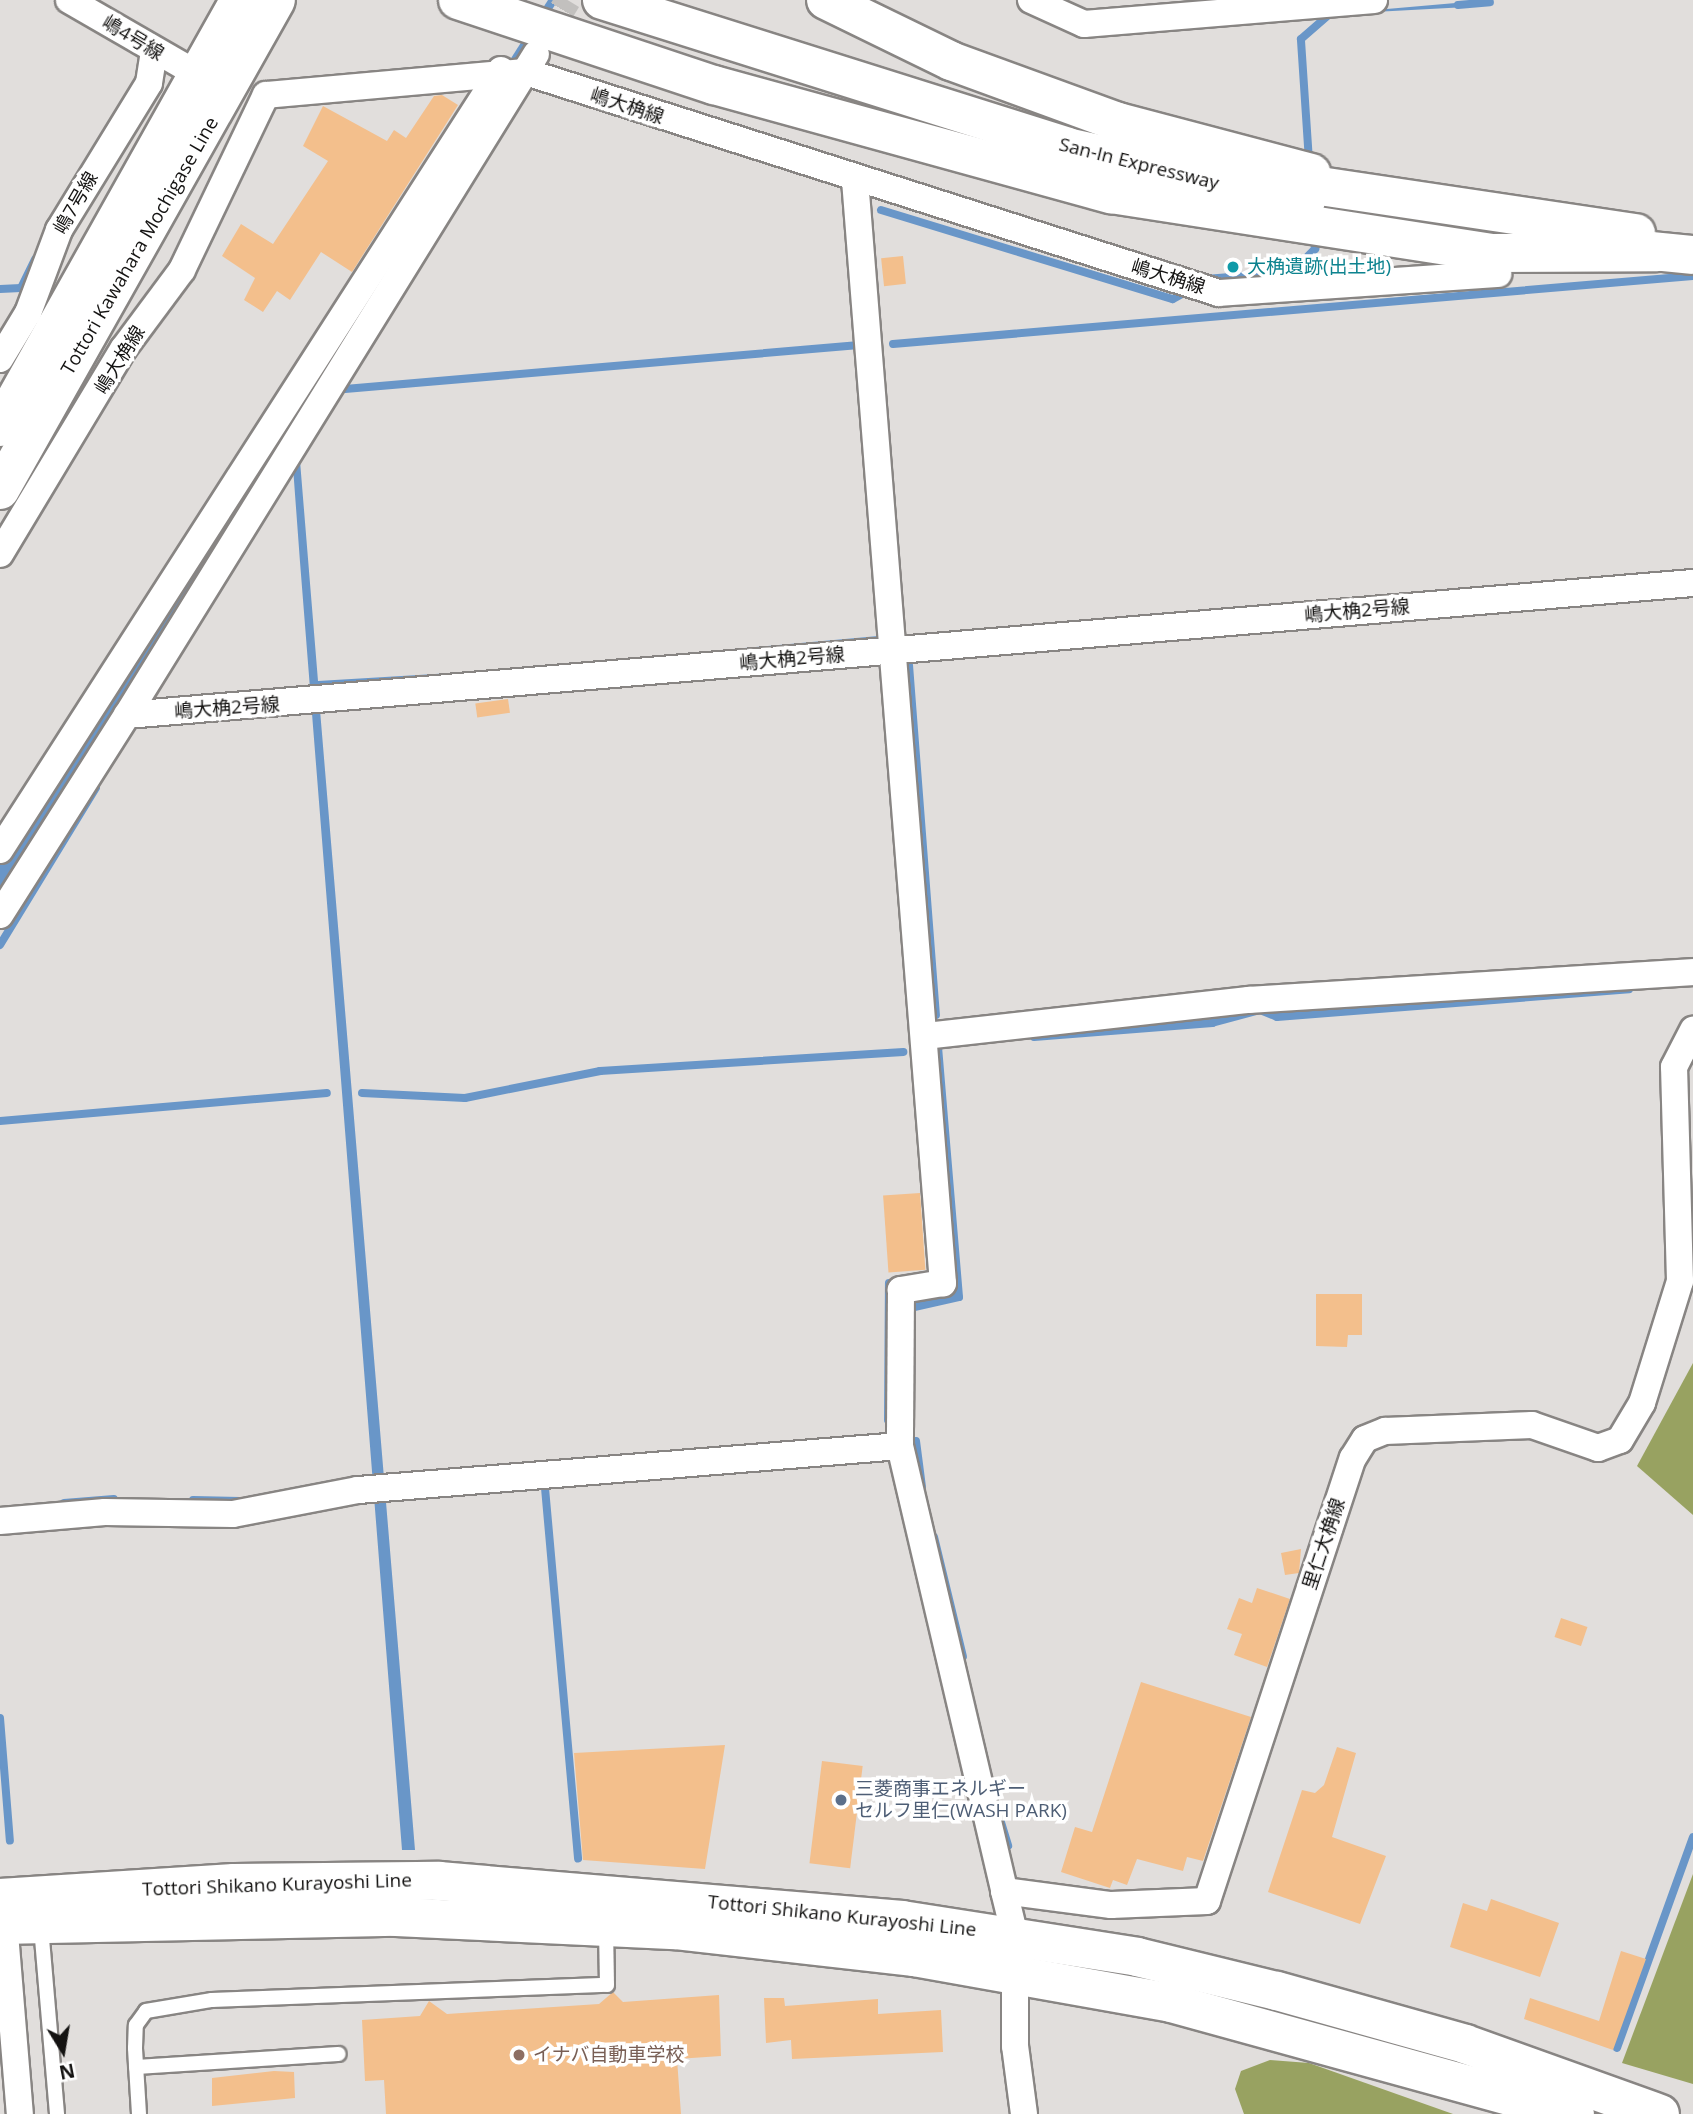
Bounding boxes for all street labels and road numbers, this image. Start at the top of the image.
street label: 嶋4号線 [98,11,168,65]
street label: 嶋大桷線 [587,83,667,129]
street label: Tottori Kawahara Mochigase Line [57,113,223,379]
street label: San-In Expressway [1057,133,1221,195]
street label: 嶋7号線 [49,168,103,238]
street label: 嶋大桷線 [1128,255,1208,299]
street label: 嶋大桷線 [90,322,150,398]
street label: 嶋大桷2号線 [1303,595,1411,627]
street label: 嶋大桷2号線 [738,643,846,675]
street label: 嶋大桷2号線 [173,693,281,723]
street label: 里仁大桷線 [1298,1495,1350,1593]
street label: Tottori Shikano Kurayoshi Line [142,1869,412,1901]
street label: Tottori Shikano Kurayoshi Line [707,1891,977,1941]

